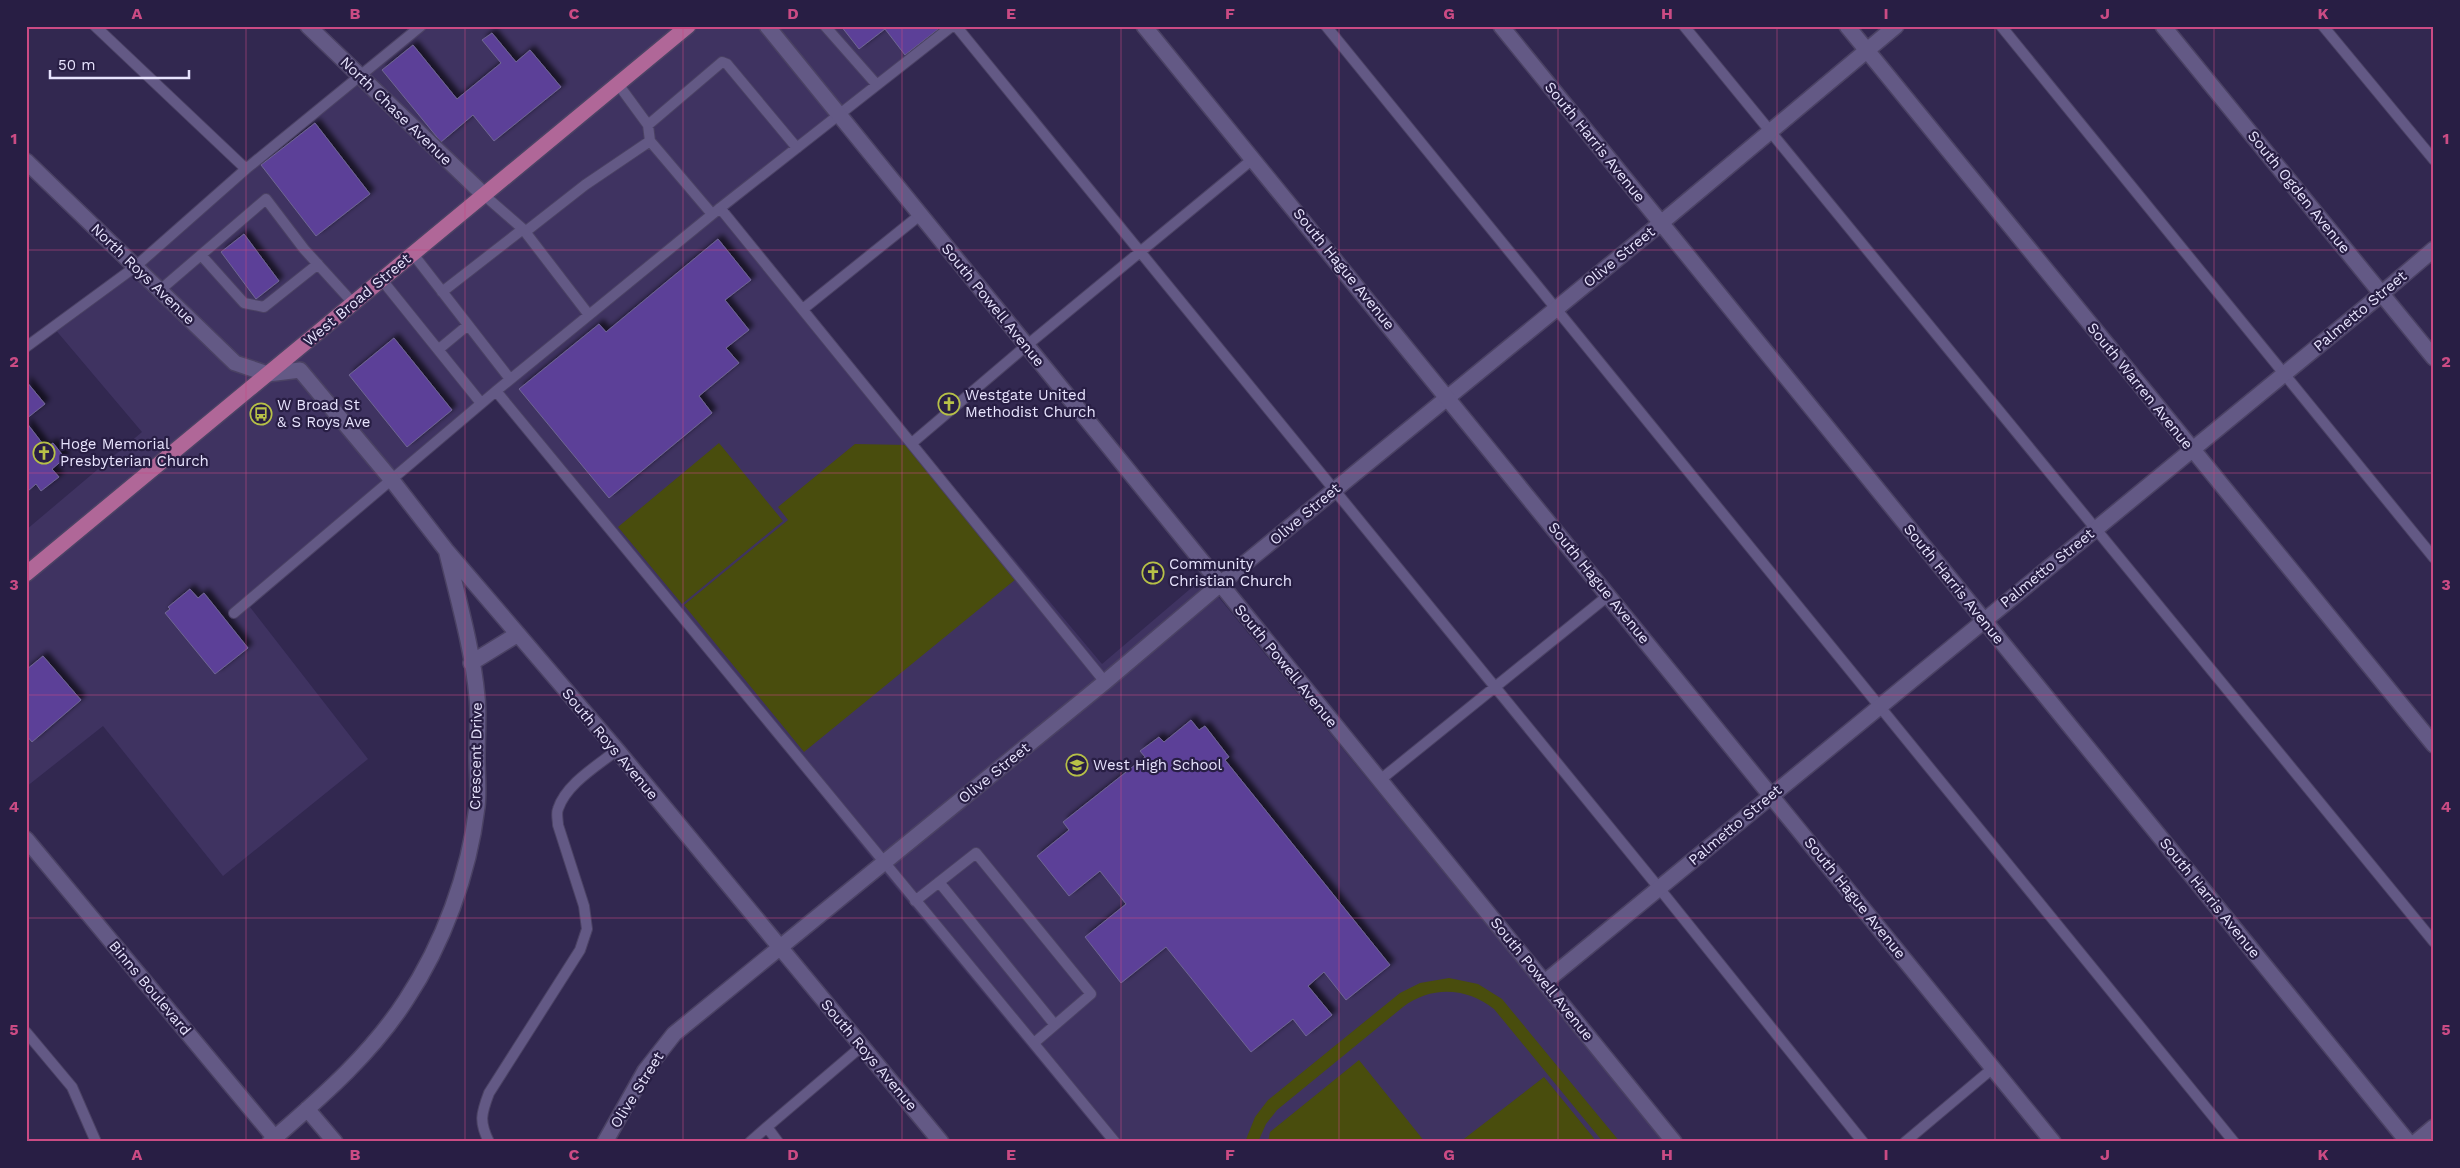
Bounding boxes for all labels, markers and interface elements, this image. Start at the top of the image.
text: A [132,4,143,23]
text: B [350,4,361,23]
text: C [569,4,580,23]
text: D [787,4,799,23]
text: E [1006,4,1016,23]
text: F [1225,4,1235,23]
text: G [1443,4,1455,23]
text: H [1661,4,1673,23]
text: I [1883,4,1889,23]
text: J [2100,4,2110,23]
text: K [2317,4,2329,23]
scale bar [50,48,189,80]
street label: North Chase Avenue [336,53,456,169]
text: 50 m [58,56,95,74]
street label: South Harris Avenue [1541,78,1649,206]
street label: South Ogden Avenue [2244,127,2354,257]
text: 1 [11,129,17,148]
text: 1 [2443,129,2449,148]
street label: South Hague Avenue [1289,204,1399,334]
street label: North Roys Avenue [87,220,199,328]
street label: Olive Street [1580,222,1659,291]
street label: South Powell Avenue [938,240,1048,370]
street label: West Broad Street [300,249,415,350]
street label: Palmetto Street [2310,266,2411,355]
street label: South Warren Avenue [2083,319,2197,453]
text: 2 [9,352,19,371]
text: 2 [2441,352,2451,371]
place label: Westgate United Methodist Church [965,386,1096,421]
church icon: Westgate United Methodist Church [937,392,961,416]
place label: W Broad St & S Roys Ave [277,396,371,431]
bus stop icon: W Broad St & S Roys Ave [249,402,273,426]
place label: Hoge Memorial Presbyterian Church [60,435,209,470]
church icon: Hoge Memorial Presbyterian Church [32,441,56,465]
street label: Olive Street [1266,479,1344,549]
street label: South Hague Avenue [1544,518,1654,648]
street label: South Harris Avenue [1900,520,2008,648]
street label: Palmetto Street [1996,524,2098,611]
place label: Community Christian Church [1169,555,1292,590]
church icon: Community Christian Church [1141,561,1165,585]
text: 3 [9,575,19,594]
text: 3 [2441,575,2451,594]
street label: South Powell Avenue [1231,601,1341,731]
street label: South Roys Avenue [558,685,662,803]
street label: Crescent Drive [466,702,486,810]
street label: Olive Street [955,738,1034,807]
school or university icon: West High School [1065,753,1089,777]
place label: West High School [1093,756,1223,774]
street label: Palmetto Street [1685,780,1786,869]
text: 4 [9,797,19,816]
text: 4 [2441,797,2451,816]
street label: South Hague Avenue [1800,833,1910,963]
street label: South Harris Avenue [2156,834,2264,962]
street label: South Powell Avenue [1487,914,1597,1044]
street label: Binns Boulevard [105,937,195,1039]
street label: South Roys Avenue [817,996,921,1114]
text: 5 [9,1020,19,1039]
text: 5 [2441,1020,2451,1039]
street label: Olive Street [606,1048,668,1131]
text: A [132,1145,143,1164]
text: B [350,1145,361,1164]
text: C [569,1145,580,1164]
text: D [787,1145,799,1164]
text: E [1006,1145,1016,1164]
text: F [1225,1145,1235,1164]
text: G [1443,1145,1455,1164]
text: H [1661,1145,1673,1164]
text: I [1883,1145,1889,1164]
text: J [2100,1145,2110,1164]
text: K [2317,1145,2329,1164]

